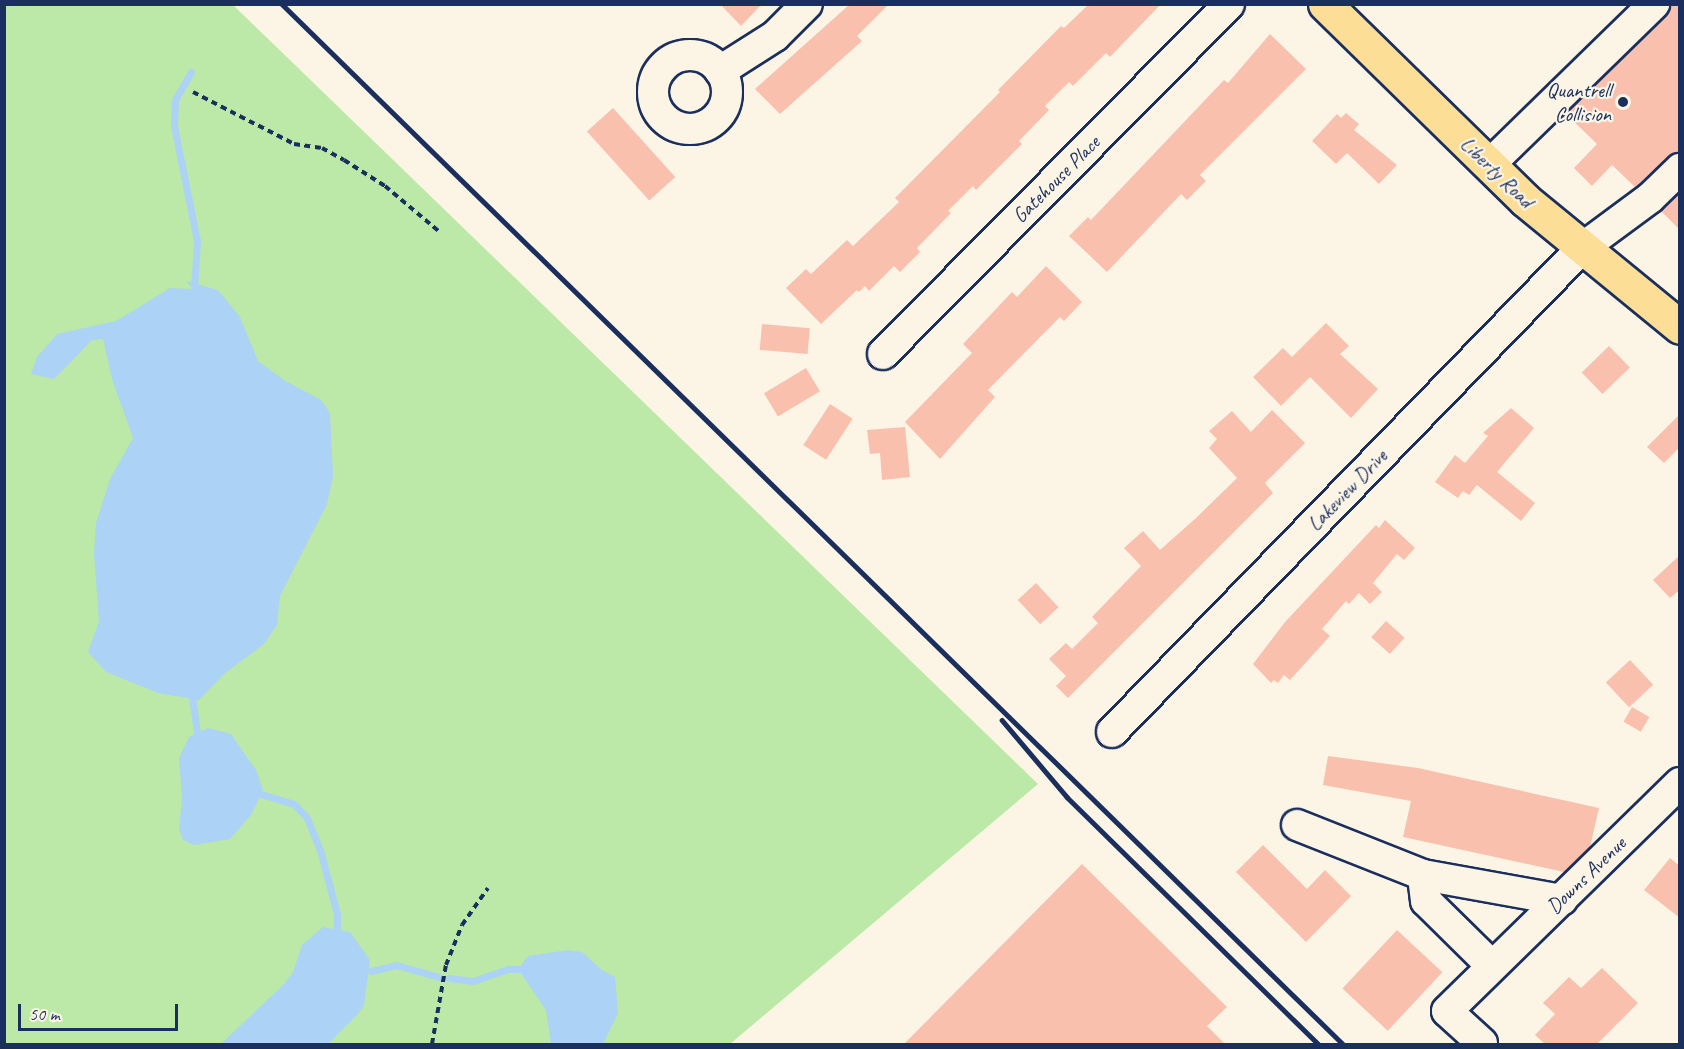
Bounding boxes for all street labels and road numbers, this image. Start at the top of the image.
street label: Gatehouse Place [1007,130,1105,228]
street label: Liberty Road [1456,131,1538,213]
street label: Lakeview Drive [1302,444,1392,536]
street label: Downs Avenue [1541,831,1631,919]

